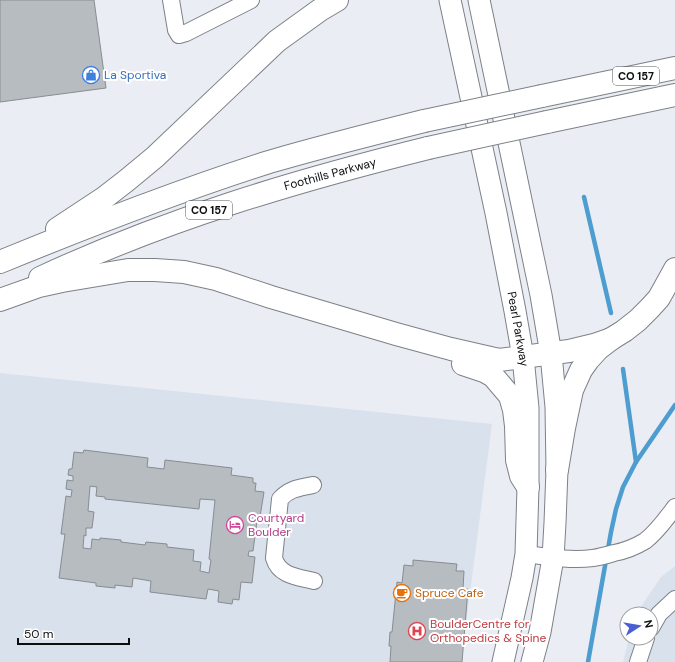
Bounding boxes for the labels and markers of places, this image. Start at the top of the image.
shop icon: La Sportiva [81,65,101,85]
place label: La Sportiva [104,67,166,83]
place label: Courtyard Boulder [248,510,304,540]
hotel icon: Courtyard Boulder [225,515,245,535]
cafe icon: Spruce Cafe [392,583,412,603]
place label: Spruce Cafe [415,585,484,601]
place label: BoulderCentre for Orthopedics & Spine [430,616,547,646]
hospital icon: BoulderCentre for Orthopedics & Spine [407,621,427,641]

